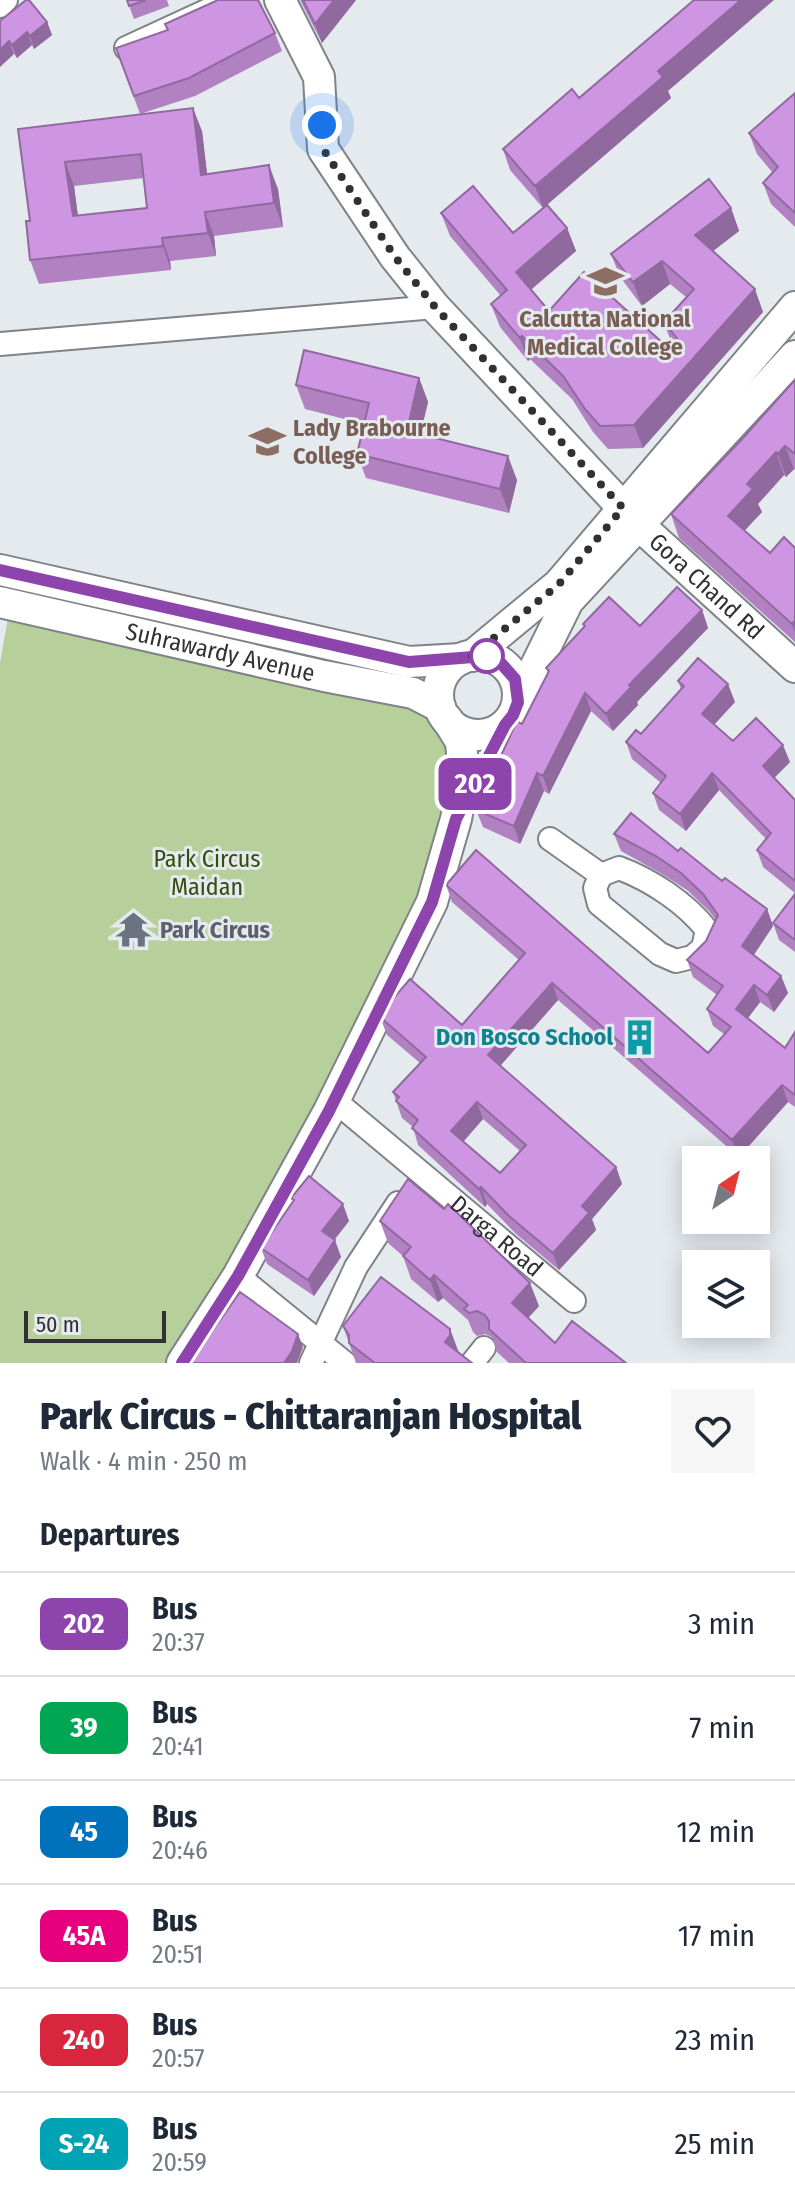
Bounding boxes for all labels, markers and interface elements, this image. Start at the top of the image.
your location [302,105,342,145]
school or university icon: Calcutta National Medical College [586,263,624,301]
place label: Calcutta National Medical College [519,305,691,361]
place label: Lady Brabourne College [293,414,451,470]
school or university icon: Lady Brabourne College [248,423,286,461]
street label: Gora Chand Rd [644,527,769,645]
street label: Suhrawardy Avenue [123,617,317,687]
unlabelled marker [470,639,504,673]
line badge: 202 [429,758,521,810]
text: 202 [455,767,495,800]
park label: Park Circus Maidan [153,845,261,901]
temple icon: Park Circus [115,911,153,949]
place label: Park Circus [160,916,270,944]
building icon: Don Bosco School [620,1018,658,1056]
place label: Don Bosco School [436,1023,613,1051]
north arrow [682,1146,770,1234]
map controls [682,1146,770,1338]
street label: Darga Road [445,1190,548,1283]
button: layers [682,1250,770,1338]
scale bar [24,1307,166,1343]
text: 50 m [36,1311,80,1338]
button: heart [671,1389,755,1473]
text: Park Circus - Chittaranjan Hospital [40,1393,581,1439]
text: Walk · 4 min · 250 m [40,1446,248,1477]
text: Departures [40,1517,180,1553]
text: Bus [152,1591,197,1627]
text: 3 min [688,1606,755,1642]
text: 202 [64,1607,104,1640]
text: 20:37 [152,1627,205,1658]
text: Bus [152,1695,197,1731]
text: 7 min [689,1710,755,1746]
text: 39 [70,1711,98,1744]
text: 20:41 [152,1731,204,1762]
text: Bus [152,1799,197,1835]
text: 12 min [677,1814,755,1850]
text: 45 [70,1815,98,1848]
text: 20:46 [152,1835,208,1866]
text: Bus [152,1903,197,1939]
text: 17 min [678,1918,755,1954]
text: 45A [62,1919,106,1952]
text: 20:51 [152,1939,203,1970]
text: Bus [152,2007,197,2043]
text: 23 min [675,2022,755,2058]
text: 240 [63,2023,105,2056]
text: 20:57 [152,2043,205,2074]
text: Bus [152,2111,197,2147]
text: 25 min [675,2126,755,2162]
text: S-24 [59,2127,109,2160]
text: 20:59 [152,2147,207,2178]

